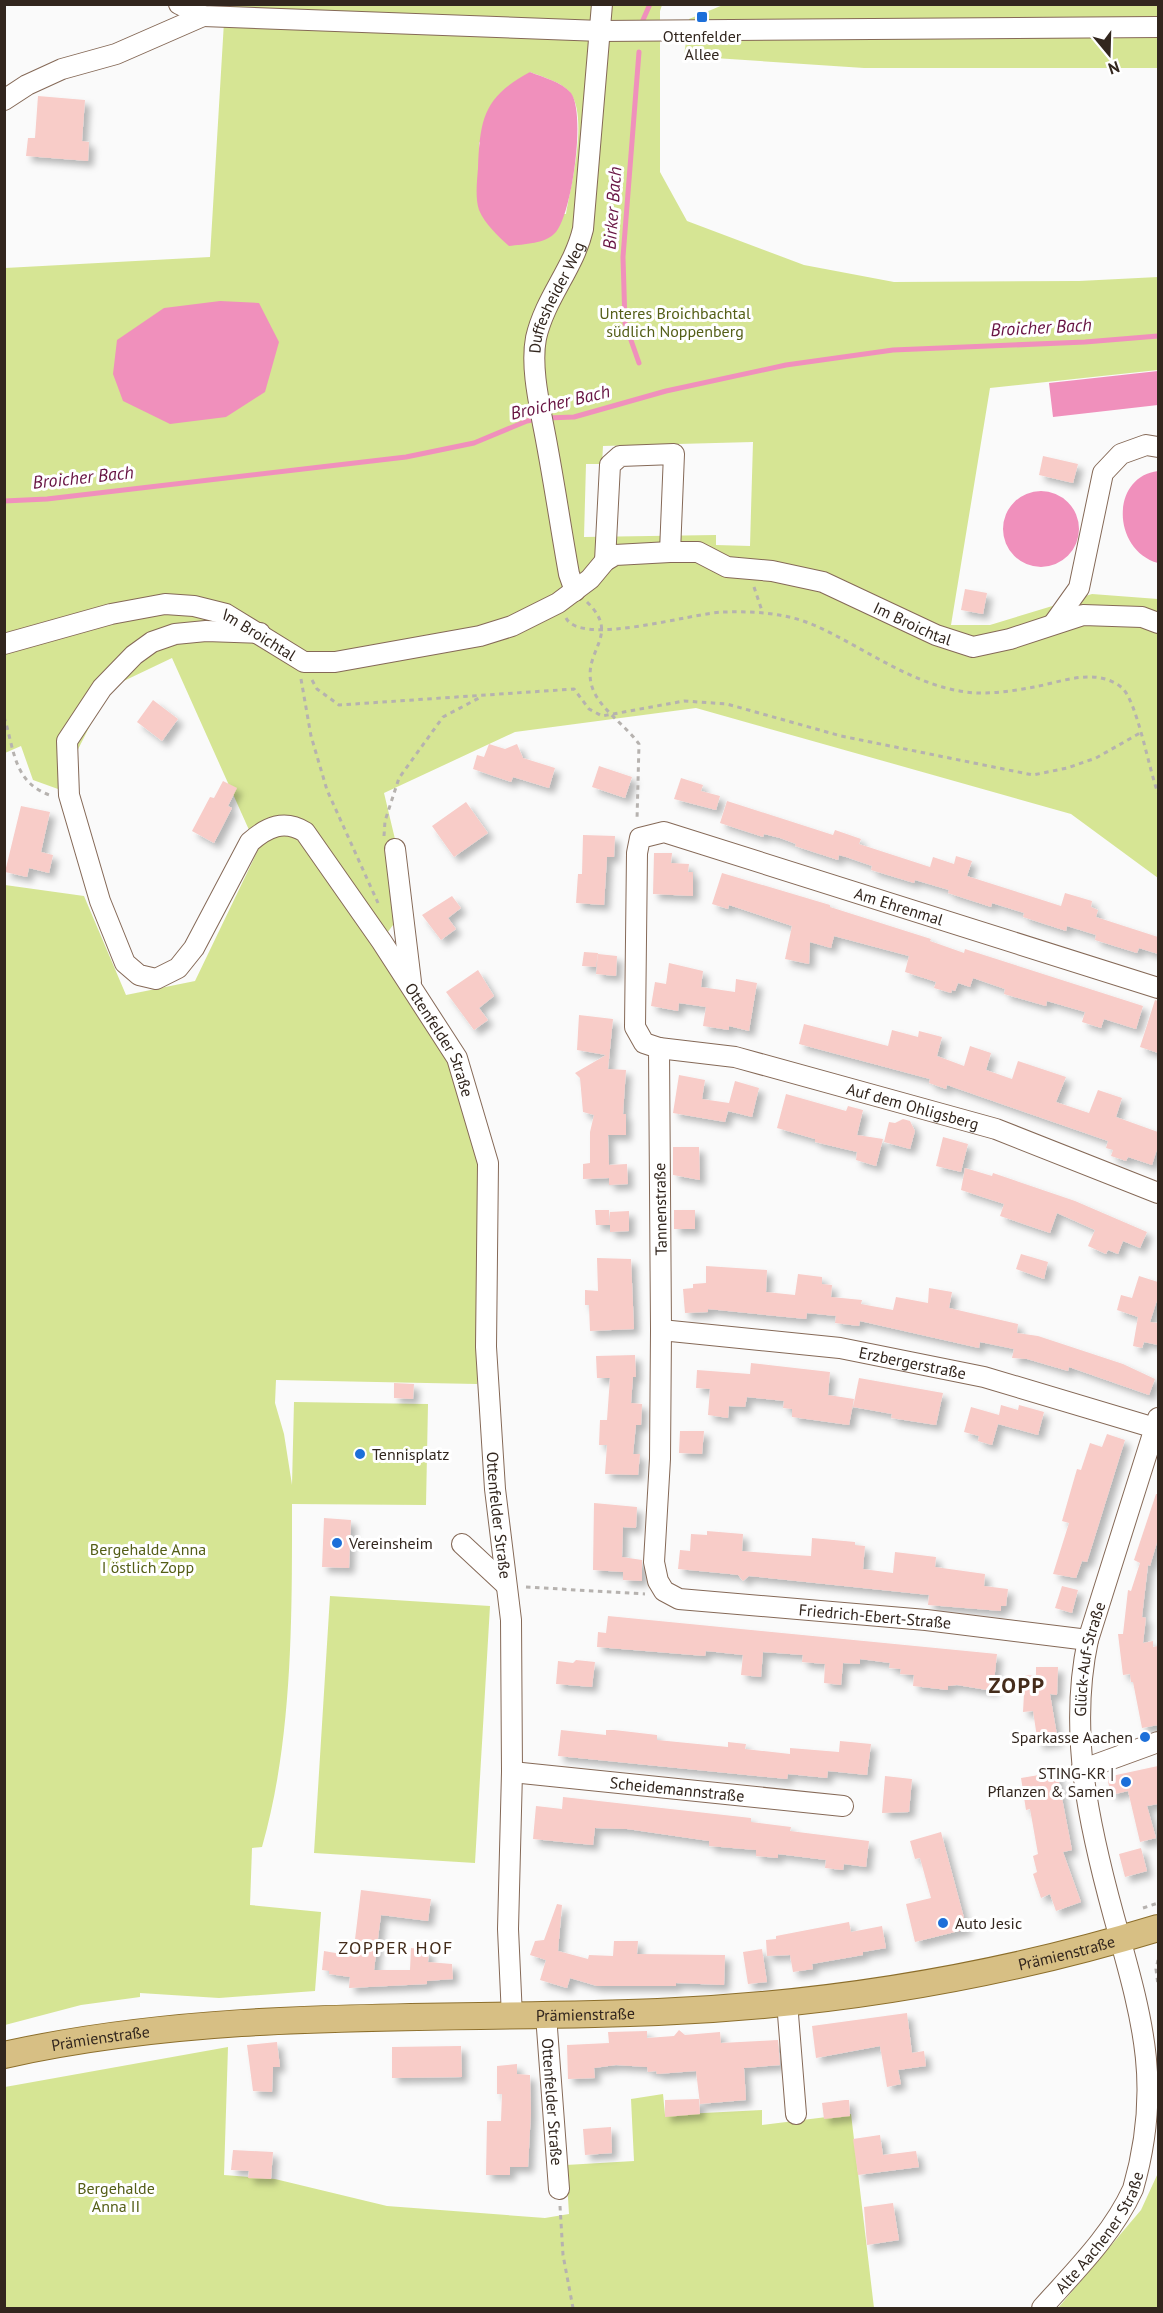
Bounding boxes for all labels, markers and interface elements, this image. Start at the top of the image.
marker: Ottenfelder Allee [695,10,709,24]
north arrow [1079,24,1139,84]
place label: Ottenfelder Allee [663,26,742,64]
text: N [1106,57,1122,79]
water label: Birker Bach [598,166,626,250]
street label: Duffesheider Weg [524,239,588,354]
park label: Unteres Broichbachtal südlich Noppenberg [599,303,751,341]
water label: Broicher Bach [990,313,1092,341]
water label: Broicher Bach [508,379,612,425]
water label: Broicher Bach [31,460,135,494]
street label: Im Broichtal [870,597,955,650]
street label: Im Broichtal [221,604,300,665]
street label: Am Ehrenmal [852,883,946,930]
street label: Ottenfelder Straße [401,979,478,1099]
street label: Auf dem Ohligsberg [844,1078,981,1134]
street label: Tannenstraße [649,1163,671,1255]
street label: Erzbergerstraße [857,1342,968,1383]
place label: Tennisplatz [372,1444,449,1464]
marker: Tennisplatz [353,1447,367,1461]
street label: Ottenfelder Straße [483,1451,516,1580]
place label: Vereinsheim [348,1533,433,1553]
marker: Vereinsheim [330,1536,344,1550]
park label: Bergehalde Anna I östlich Zopp [90,1539,206,1577]
street label: Friedrich-Ebert-Straße [798,1599,952,1633]
street label: Glück-Auf-Straße [1070,1599,1109,1717]
district label: ZOPP [988,1671,1046,1699]
place label: Sparkasse Aachen [1011,1727,1133,1747]
marker: Sparkasse Aachen [1138,1730,1152,1744]
place label: STING-KR | Pflanzen & Samen [987,1763,1114,1801]
street label: Scheidemannstraße [609,1772,745,1806]
marker: STING-KR | Pflanzen & Samen [1119,1775,1133,1789]
place label: Auto Jesic [955,1913,1022,1933]
marker: Auto Jesic [936,1916,950,1930]
street label: Prämienstraße [1016,1931,1117,1975]
district label: ZOPPER HOF [338,1936,454,1959]
street label: Prämienstraße [536,2003,635,2025]
street label: Prämienstraße [50,2021,151,2055]
street label: Ottenfelder Straße [538,2037,567,2166]
street label: Alte Aachener Straße [1051,2169,1147,2297]
park label: Bergehalde Anna II [77,2178,155,2216]

